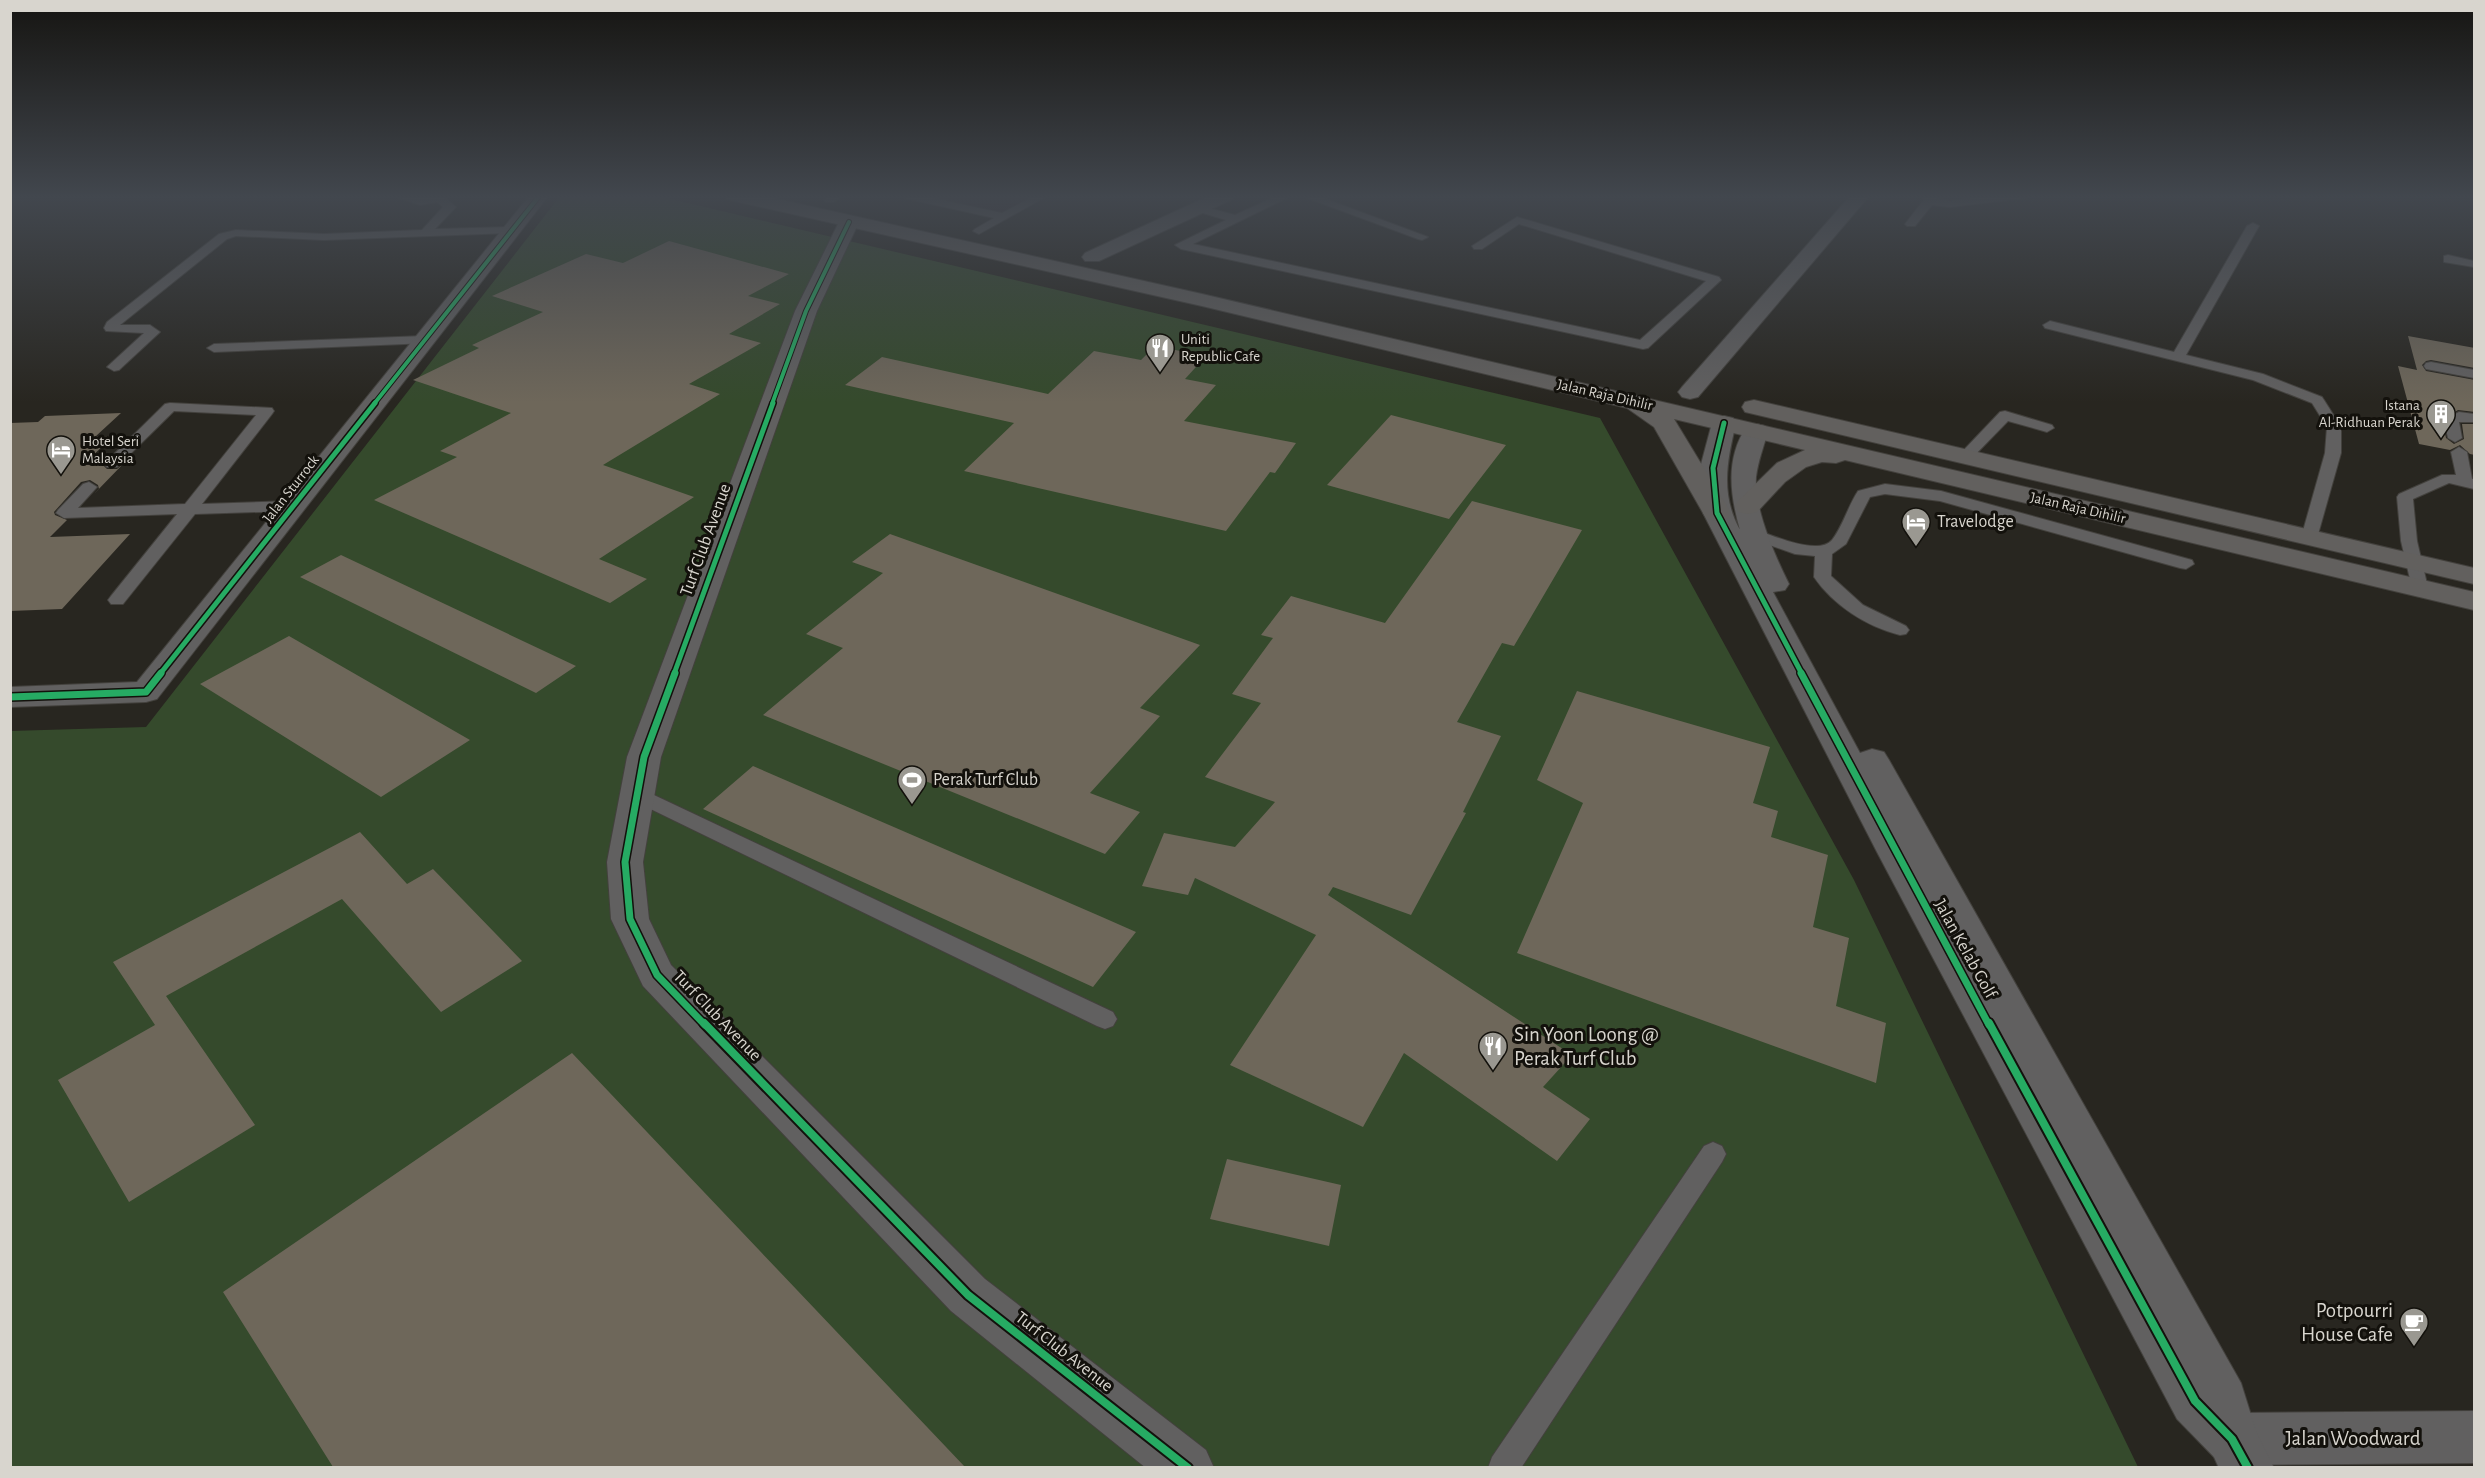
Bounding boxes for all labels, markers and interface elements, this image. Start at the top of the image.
restaurant icon: Uniti Republic Cafe [1144,332,1176,374]
place label: Uniti Republic Cafe [1181,332,1260,364]
street label: Jalan Raja Dihilir [1556,377,1654,413]
place label: Istana Al-Ridhuan Perak [2319,398,2420,430]
building icon: Istana Al-Ridhuan Perak [2425,398,2457,440]
hotel icon: Hotel Seri Malaysia [45,434,77,476]
place label: Hotel Seri Malaysia [82,434,139,466]
street label: Jalan Sturrock [260,452,322,526]
street label: Turf Club Avenue [677,481,735,599]
street label: Jalan Raja Dihilir [2029,490,2127,526]
hotel icon: Travelodge [1900,506,1932,548]
place label: Travelodge [1937,513,2014,531]
sports icon: Perak Turf Club [896,764,928,806]
place label: Perak Turf Club [933,771,1038,789]
street label: Jalan Kelab Golf [1930,896,2000,1003]
street label: Turf Club Avenue [669,967,765,1065]
place label: Sin Yoon Loong @ Perak Turf Club [1514,1024,1658,1069]
restaurant icon: Sin Yoon Loong @ Perak Turf Club [1477,1030,1509,1072]
place label: Potpourri House Cafe [2301,1300,2393,1345]
cafe icon: Potpourri House Cafe [2398,1306,2430,1348]
street label: Turf Club Avenue [1012,1308,1116,1396]
street label: Jalan Woodward [2285,1428,2421,1449]

